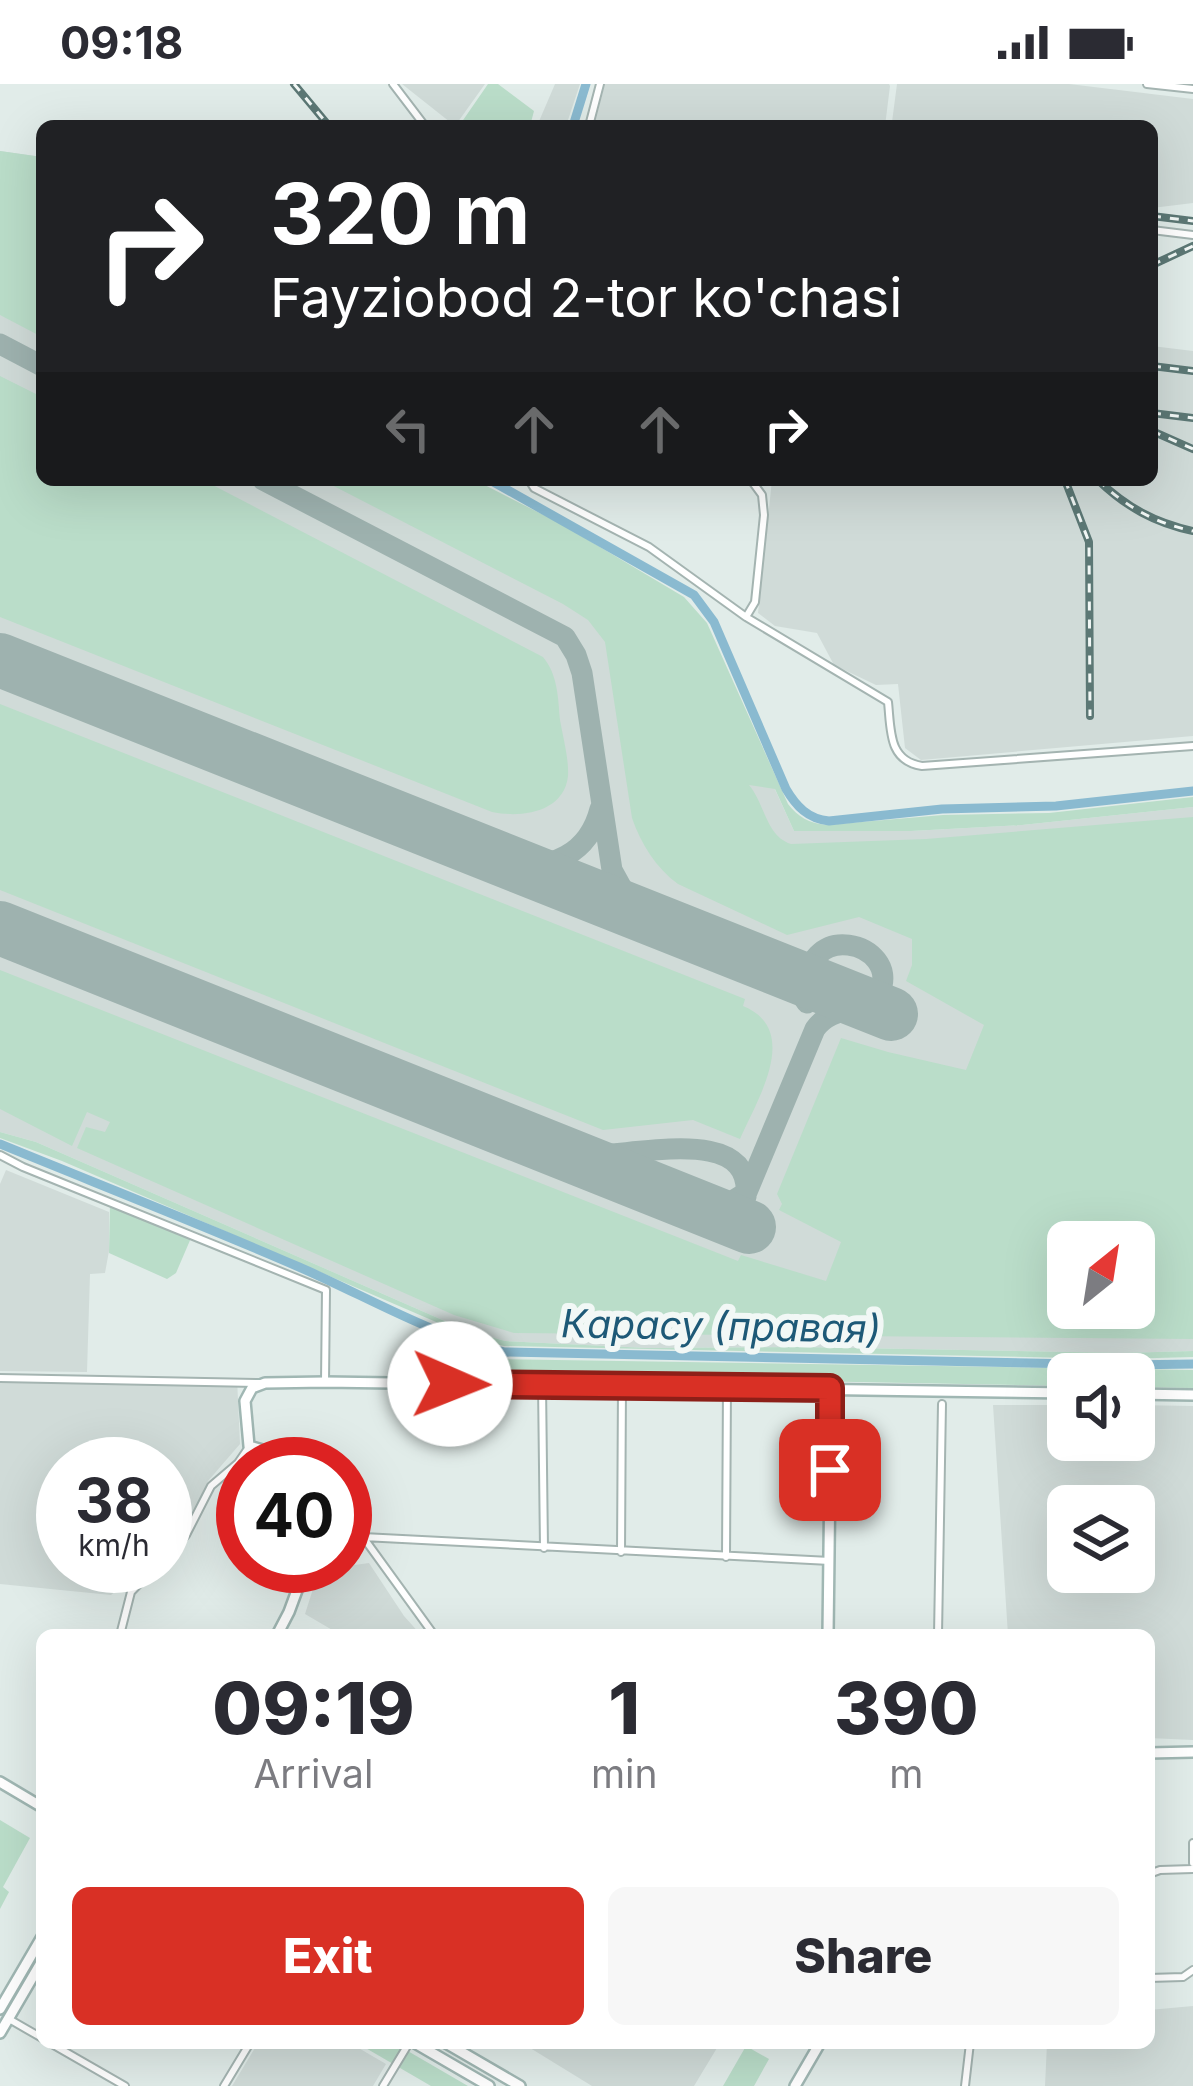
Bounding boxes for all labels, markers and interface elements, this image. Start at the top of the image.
text: 09:18 [60,15,183,70]
text: 320 m [270,163,530,264]
icon: right [72,168,228,324]
text: Fayziobod 2-tor ko'chasi [270,265,902,330]
icon: left [375,396,441,462]
icon: ahead [501,396,567,462]
icon: ahead [627,396,693,462]
icon: right [753,396,819,462]
north arrow [1047,1221,1155,1329]
map controls [1047,1221,1155,1593]
water label: Карасу (правая) [561,1299,881,1352]
position arrow [387,1321,513,1447]
button: sound [1047,1353,1155,1461]
pin [779,1419,881,1521]
speed limit sign: 40 [216,1437,372,1593]
icon: arrive [797,1437,863,1503]
text: 38 [75,1464,153,1536]
button: layers [1047,1485,1155,1593]
text: km/h [78,1527,150,1563]
text: 09:19 [212,1664,415,1751]
text: 1 [608,1664,640,1751]
text: 390 [834,1664,979,1751]
text: Arrival [253,1750,373,1797]
text: min [591,1750,658,1797]
text: m [889,1750,923,1797]
button: Exit [72,1887,584,2025]
button: Share [608,1887,1119,2025]

